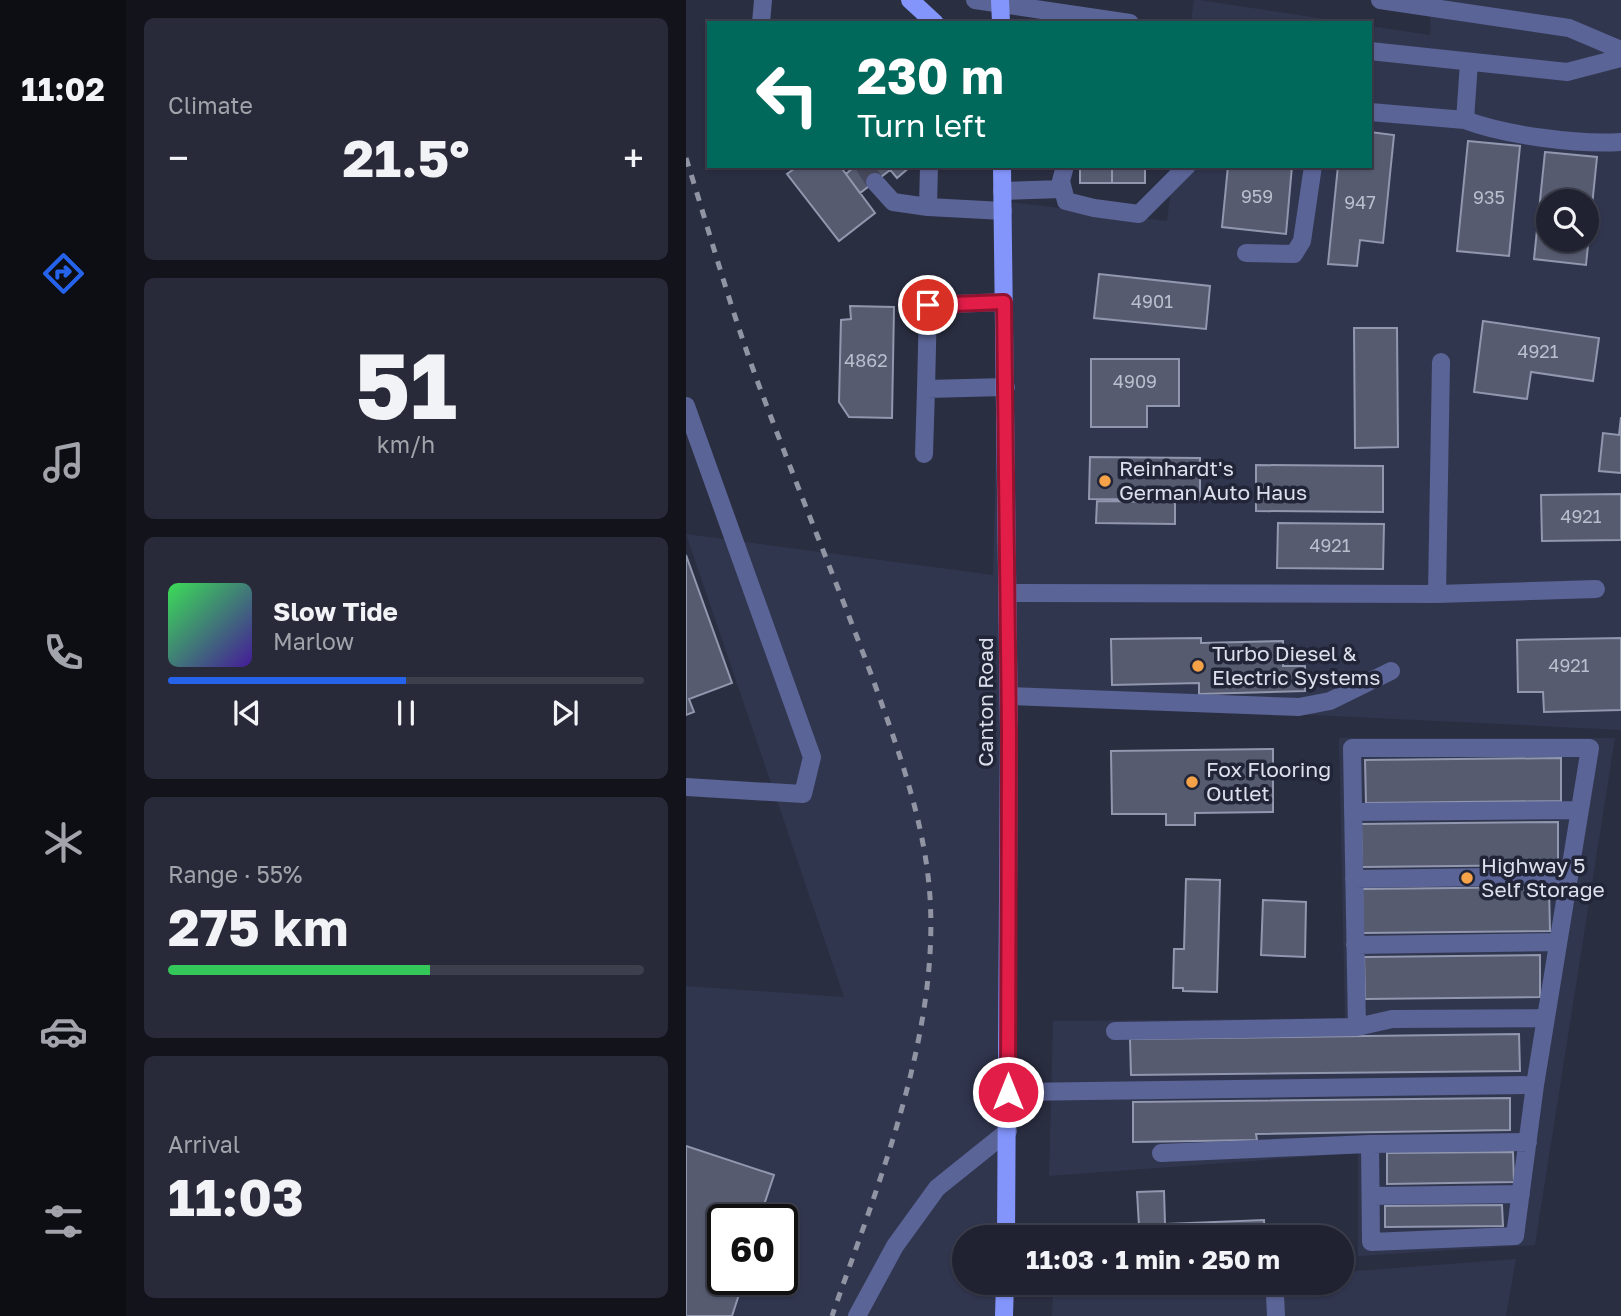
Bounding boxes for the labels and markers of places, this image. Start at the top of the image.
pin [898,275,958,335]
place label: Reinhardt's German Auto Haus [1119,455,1307,505]
marker: Reinhardt's German Auto Haus [1097,473,1113,489]
place label: Turbo Diesel & Electric Systems [1212,640,1380,690]
marker: Turbo Diesel & Electric Systems [1190,658,1206,674]
place label: Fox Flooring Outlet [1206,756,1331,806]
marker: Fox Flooring Outlet [1184,774,1200,790]
place label: Highway 5 Self Storage [1481,852,1605,902]
marker: Highway 5 Self Storage [1459,870,1475,886]

